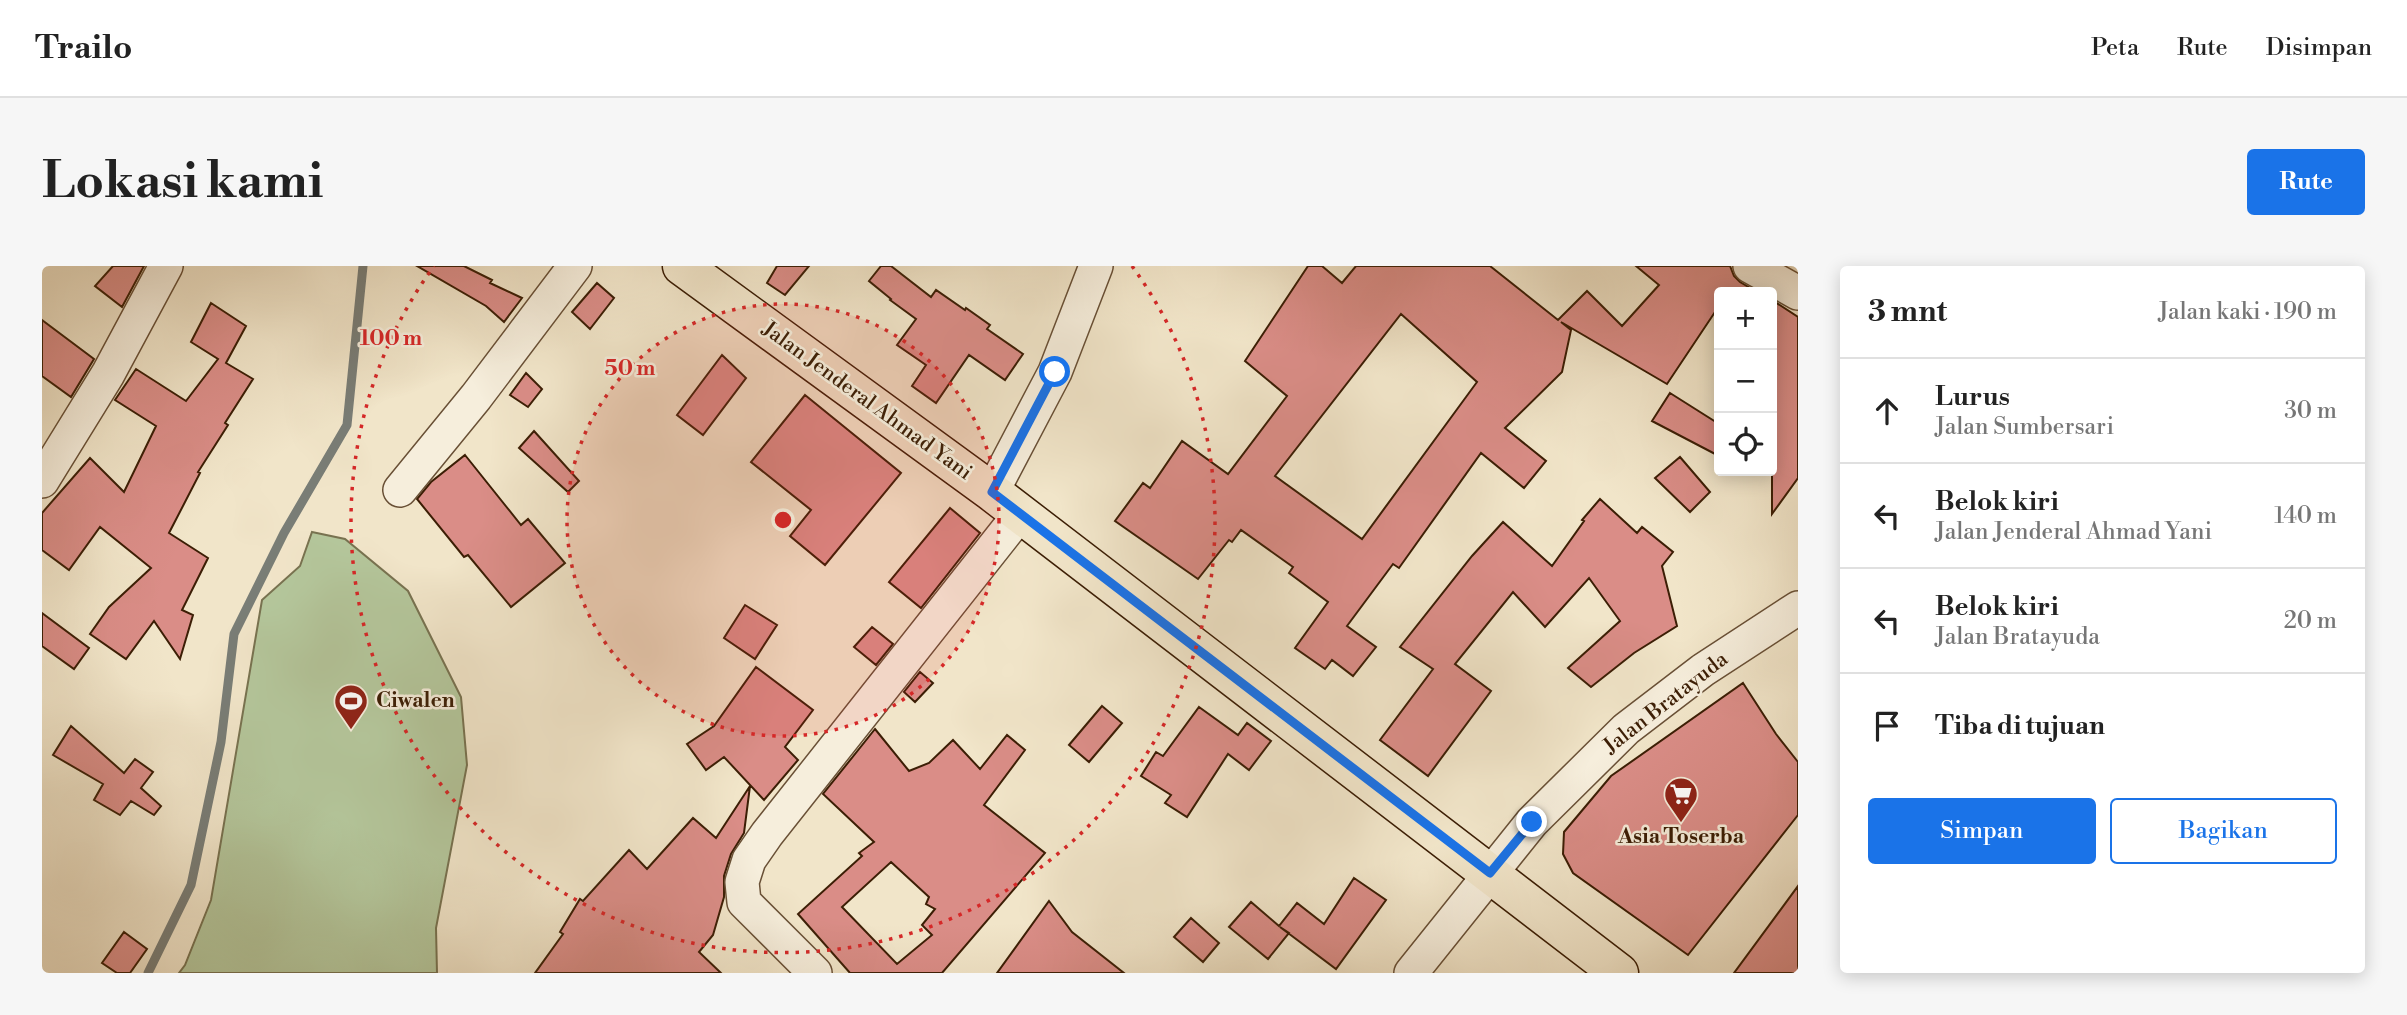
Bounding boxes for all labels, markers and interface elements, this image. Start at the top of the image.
text: Trailo [35,28,132,69]
text: Peta [2091,33,2139,63]
text: Rute [2177,33,2228,63]
text: Disimpan [2266,33,2372,63]
button: Rute [2247,149,2365,215]
text: Lokasi kami [42,152,324,213]
map controls [1714,287,1777,476]
button: + [1714,287,1777,350]
text: 3 mnt [1868,293,1947,331]
text: Jalan kaki · 190 m [2158,298,2337,326]
street label: Jalan Jenderal Ahmad Yani [756,316,977,486]
text: 100 m [360,326,422,352]
button: − [1714,350,1777,413]
text: 50 m [605,356,655,382]
route start [1039,356,1070,387]
text: Lurus [1935,381,2010,413]
icon: ahead [1868,392,1906,430]
text: 30 m [2284,397,2337,425]
button: locate [1714,413,1777,476]
text: Jalan Sumbersari [1935,413,2114,441]
text: Belok kiri [1935,486,2059,518]
icon: left [1868,497,1906,535]
text: 140 m [2274,502,2337,530]
centre of rings [771,508,795,532]
text: Jalan Jenderal Ahmad Yani [1935,518,2212,546]
text: Belok kiri [1935,591,2059,623]
icon: left [1868,602,1906,640]
text: 20 m [2284,607,2337,635]
text: Jalan Bratayuda [1935,623,2100,651]
street label: Jalan Bratayuda [1598,646,1734,760]
sports icon: Ciwalen [332,682,370,731]
place label: Ciwalen [376,688,455,714]
icon: arrive [1868,707,1906,745]
text: Tiba di tujuan [1935,710,2105,742]
supermarket icon: Asia Toserba [1662,775,1700,824]
button: Simpan [1868,798,2096,864]
button: Bagikan [2110,798,2337,864]
route end [1516,806,1547,837]
place label: Asia Toserba [1617,824,1745,850]

